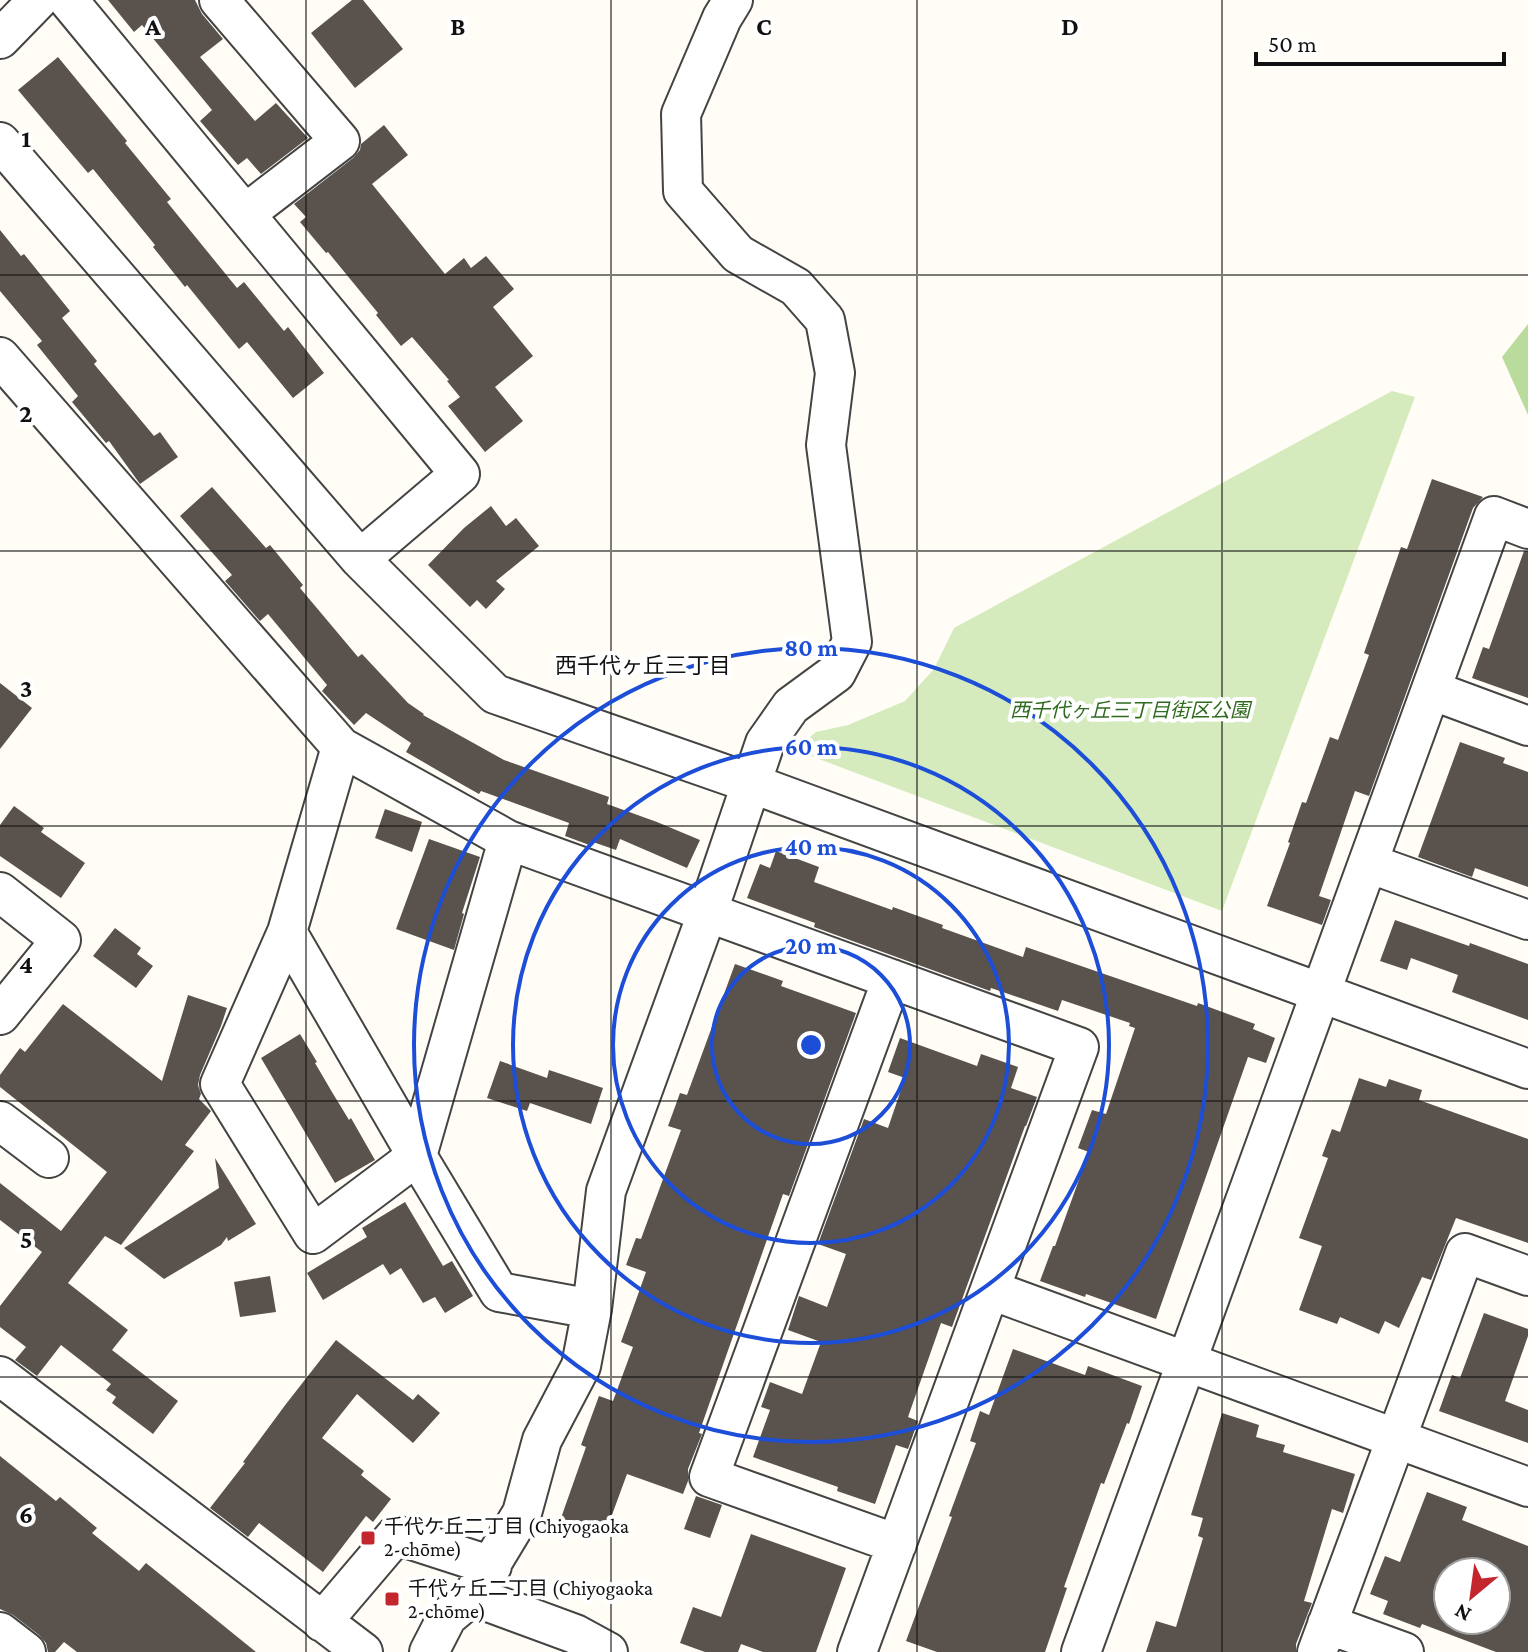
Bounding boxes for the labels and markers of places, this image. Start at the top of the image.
centre of rings [797,1031,825,1059]
place label: 千代ケ丘二丁目 (Chiyogaoka 2-chōme) [384,1515,629,1561]
marker: 千代ケ丘二丁目 (Chiyogaoka 2-chōme) [359,1529,377,1547]
place label: 千代ヶ丘二丁目 (Chiyogaoka 2-chōme) [408,1577,653,1623]
marker: 千代ヶ丘二丁目 (Chiyogaoka 2-chōme) [383,1590,401,1608]

